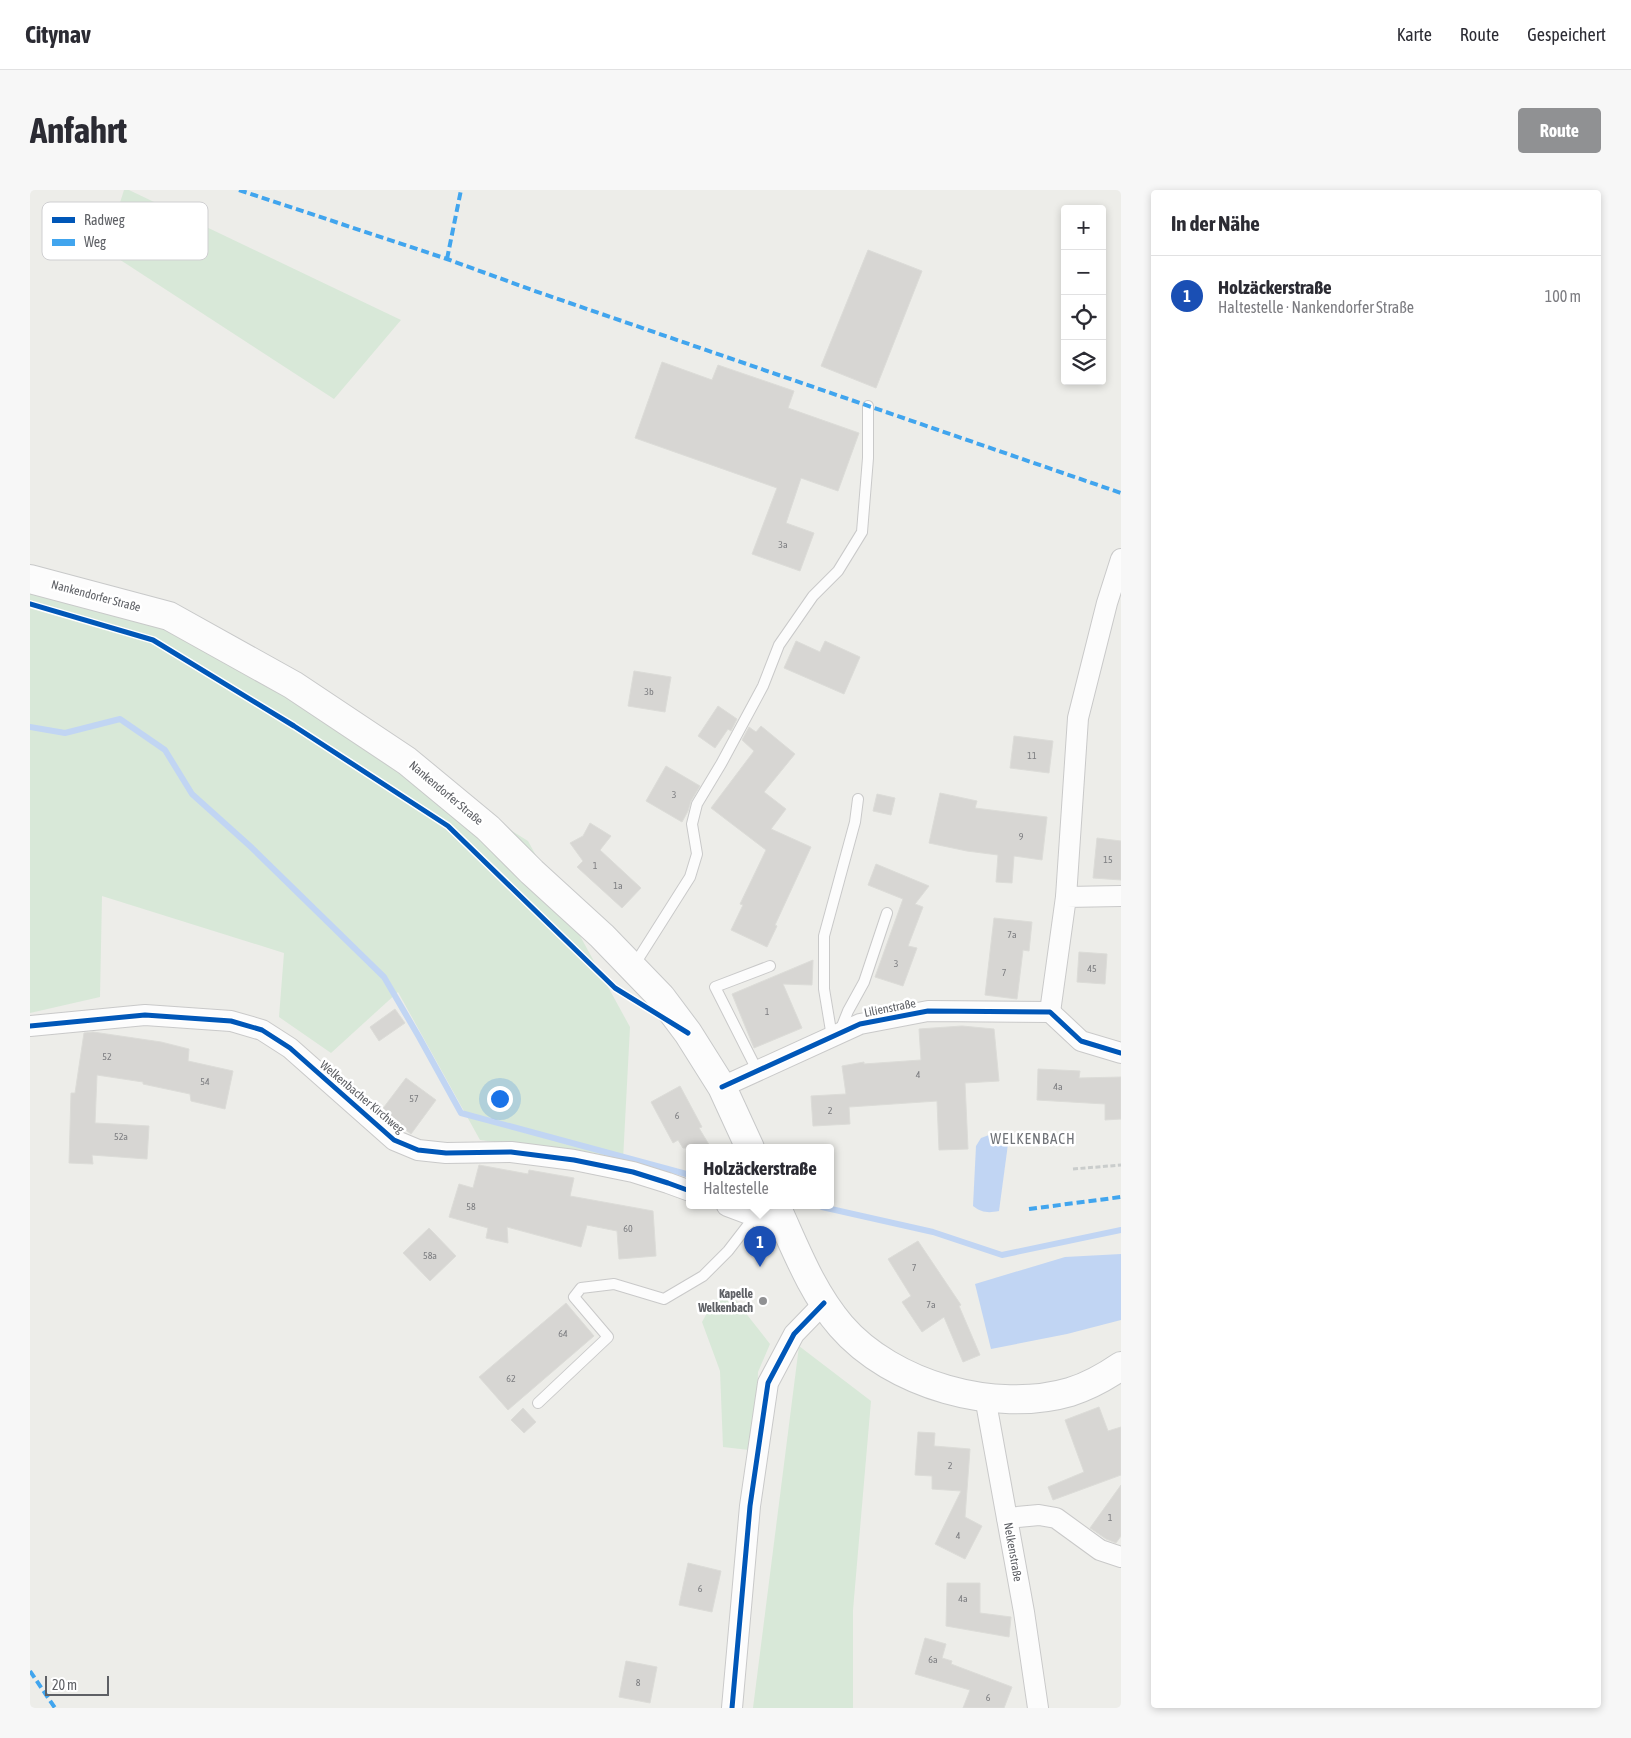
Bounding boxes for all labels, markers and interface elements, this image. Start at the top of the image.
text: Citynav [25,21,91,48]
text: Karte [1397,24,1432,45]
text: Route [1460,24,1499,45]
text: Gespeichert [1527,24,1606,45]
button: Route [1518,108,1601,153]
text: Anfahrt [30,110,127,150]
legend [42,202,208,260]
map controls [1061,205,1106,385]
button: + [1061,205,1106,250]
text: In der Nähe [1171,211,1260,235]
text: Radweg [84,212,125,228]
text: Weg [84,234,106,250]
button: − [1061,250,1106,295]
text: Holzäckerstraße [1218,276,1332,298]
text: 1 [1183,287,1191,305]
text: 100 m [1545,287,1581,305]
button: locate [1061,295,1106,340]
text: Haltestelle · Nankendorfer Straße [1218,298,1414,316]
button: layers [1061,340,1106,385]
house number: 3a [778,539,788,550]
street label: Nankendorfer Straße [50,577,142,615]
house number: 3b [644,686,654,697]
house number: 11 [1027,750,1037,761]
street label: Nankendorfer Straße [406,758,486,828]
house number: 3 [672,789,677,800]
house number: 9 [1019,831,1024,842]
house number: 15 [1103,854,1113,865]
house number: 1 [593,860,598,871]
house number: 1a [613,880,623,891]
house number: 7a [1007,929,1017,940]
house number: 3 [894,958,899,969]
house number: 45 [1087,963,1097,974]
house number: 7 [1002,967,1007,978]
street label: Lilienstraße [863,996,917,1020]
house number: 1 [765,1006,770,1017]
house number: 52 [102,1051,112,1062]
street label: Welkenbacher Kirchweg [317,1058,408,1137]
house number: 4 [916,1069,921,1080]
house number: 54 [200,1076,210,1087]
house number: 4a [1053,1081,1063,1092]
your location [487,1086,513,1112]
house number: 57 [409,1093,419,1104]
house number: 2 [828,1105,833,1116]
house number: 6 [675,1110,680,1121]
district label: WELKENBACH [990,1130,1076,1147]
house number: 52a [114,1131,128,1142]
popup [686,1144,834,1209]
text: Holzäckerstraße [703,1157,817,1179]
text: Haltestelle [703,1179,769,1197]
house number: 58 [466,1201,476,1212]
house number: 60 [623,1223,633,1234]
pin: 1 [744,1226,776,1267]
house number: 58a [423,1250,437,1261]
house number: 7 [912,1262,917,1273]
place label: Kapelle Welkenbach [697,1287,754,1315]
marker: Kapelle Welkenbach [757,1295,769,1307]
house number: 7a [926,1299,936,1310]
house number: 64 [558,1328,568,1339]
house number: 62 [506,1373,516,1384]
house number: 2 [948,1460,953,1471]
house number: 1 [1108,1512,1113,1523]
street label: Nelkenstraße [1001,1521,1025,1583]
house number: 4 [956,1530,961,1541]
house number: 6 [698,1583,703,1594]
house number: 4a [958,1593,968,1604]
house number: 6a [928,1654,938,1665]
scale bar [45,1673,109,1696]
text: 20 m [52,1677,77,1693]
house number: 8 [636,1677,641,1688]
house number: 6 [986,1692,991,1703]

